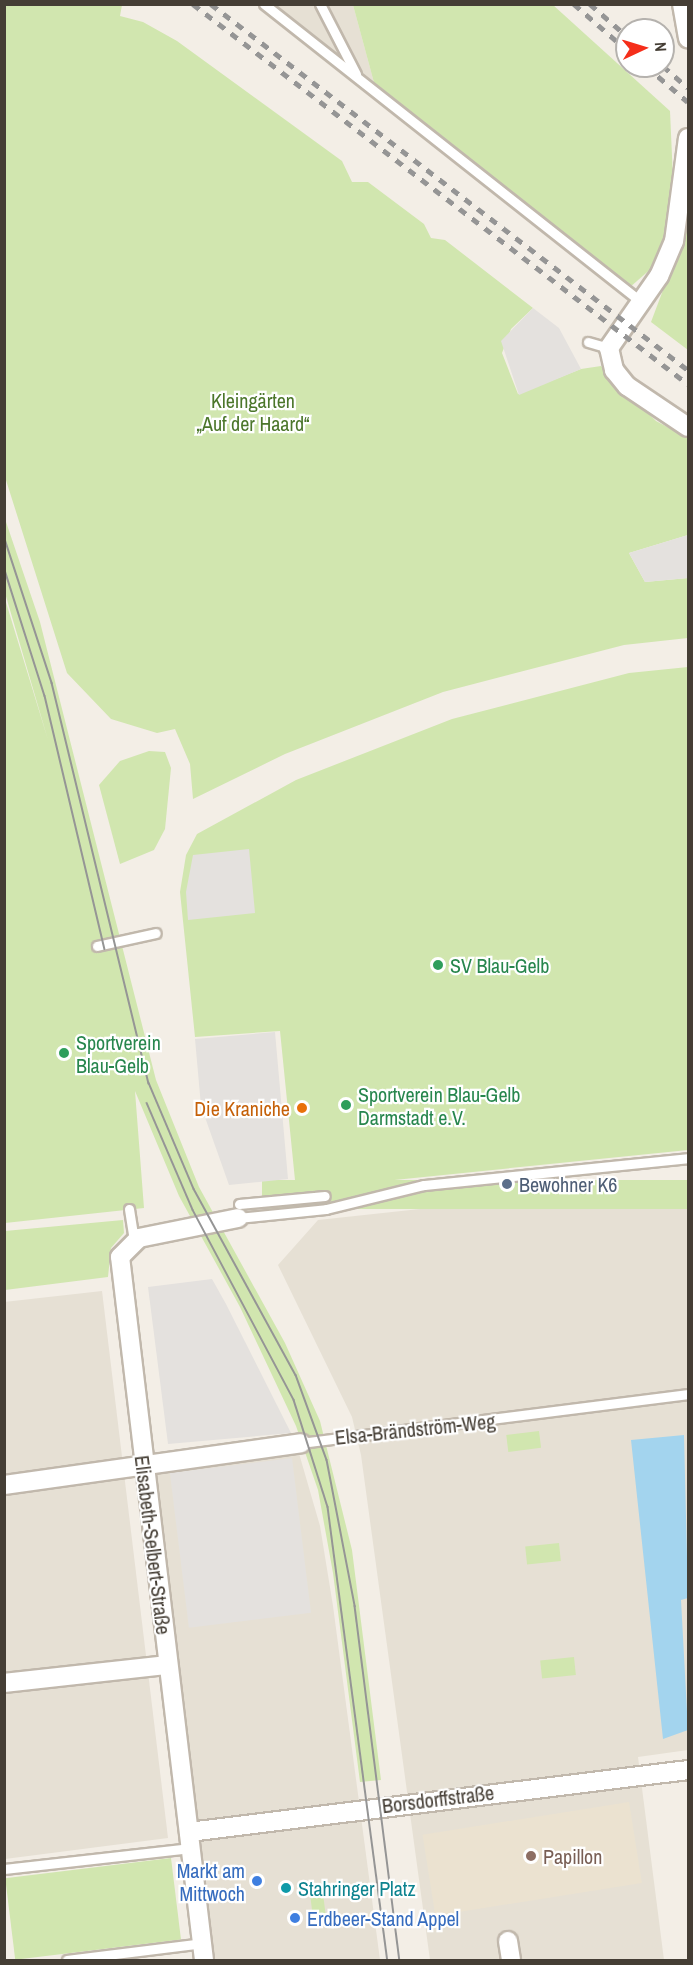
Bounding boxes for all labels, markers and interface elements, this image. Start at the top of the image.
north arrow [615,18,675,78]
text: N [650,41,672,52]
park label: Kleingärten „Auf der Haard“ [196,389,310,436]
place label: SV Blau-Gelb [450,953,549,977]
marker: SV Blau-Gelb [431,958,445,972]
place label: Sportverein Blau-Gelb [76,1030,161,1077]
marker: Sportverein Blau-Gelb [57,1046,71,1060]
place label: Sportverein Blau-Gelb Darmstadt e.V. [358,1082,520,1129]
place label: Die Kraniche [194,1096,290,1120]
marker: Sportverein Blau-Gelb Darmstadt e.V. [339,1098,353,1112]
marker: Die Kraniche [295,1101,309,1115]
place label: Bewohner K6 [519,1172,617,1196]
marker: Bewohner K6 [500,1177,514,1191]
street label: Elsa-Brändström-Weg [334,1409,496,1449]
street label: Elisabeth-Selbert-Straße [130,1454,176,1636]
street label: Borsdorffstraße [381,1780,495,1818]
place label: Papillon [543,1844,602,1868]
marker: Papillon [524,1849,538,1863]
place label: Markt am Mittwoch [177,1858,245,1905]
marker: Markt am Mittwoch [250,1874,264,1888]
place label: Stahringer Platz [298,1876,416,1900]
marker: Stahringer Platz [279,1881,293,1895]
place label: Erdbeer-Stand Appel [307,1906,460,1930]
marker: Erdbeer-Stand Appel [288,1911,302,1925]

